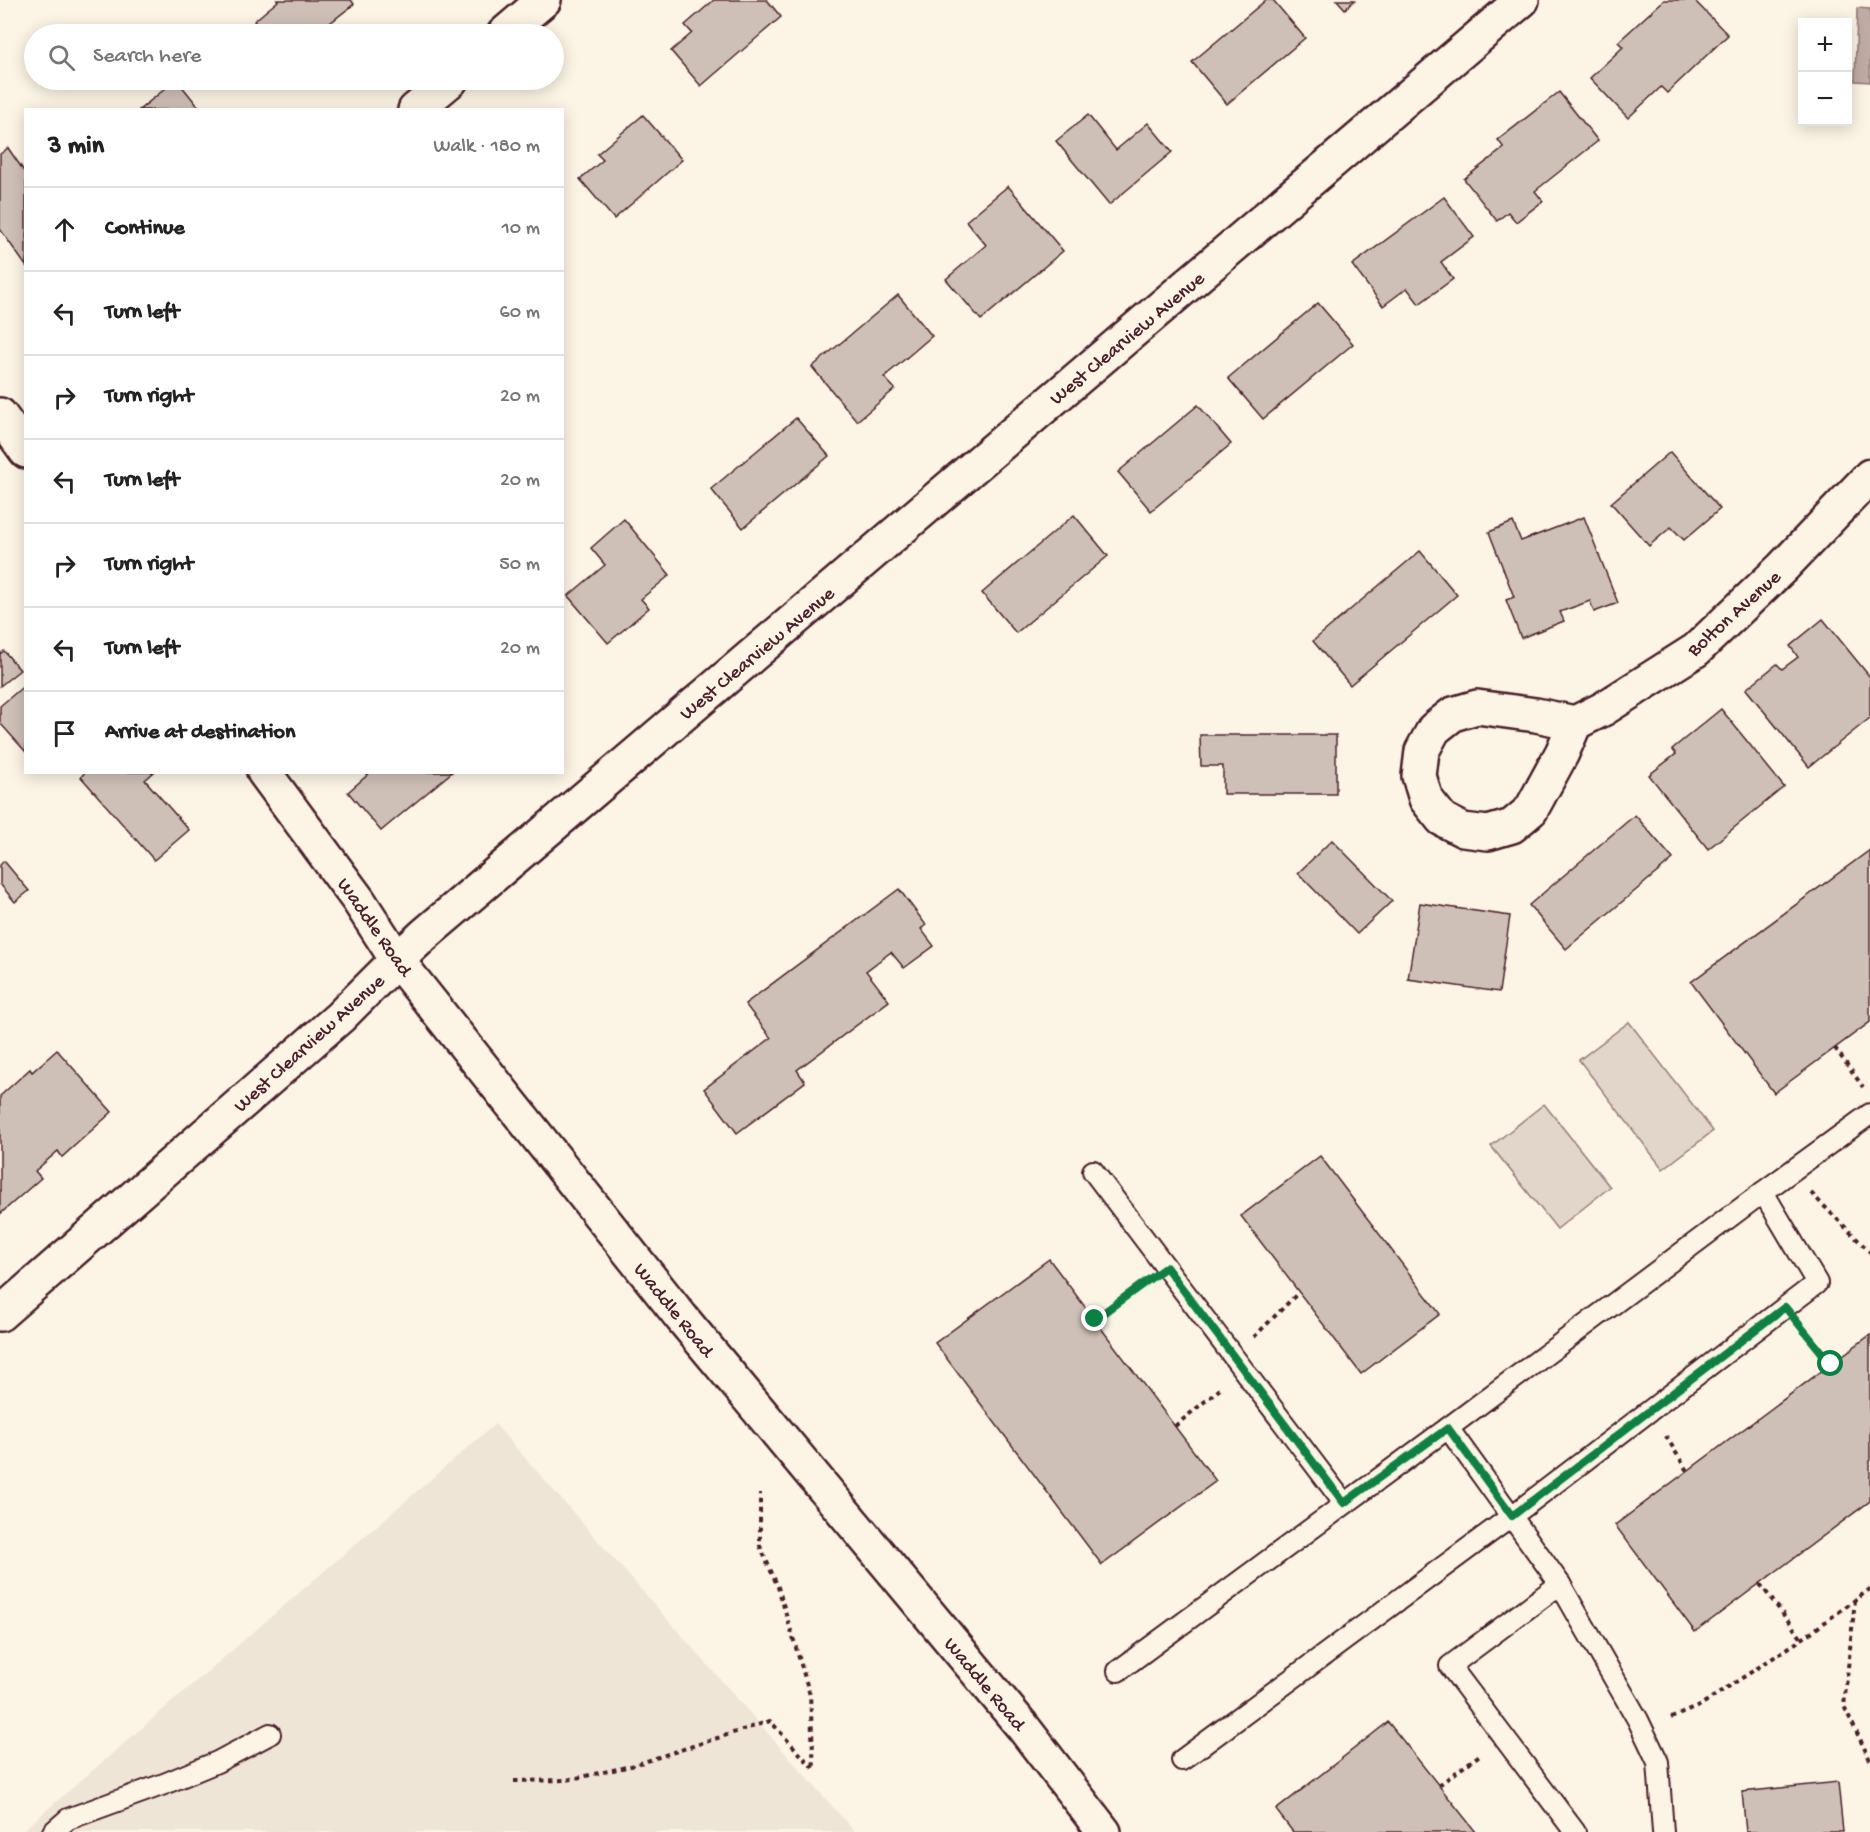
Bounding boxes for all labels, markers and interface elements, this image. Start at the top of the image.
map controls [1798,18,1852,126]
button: + [1798,18,1852,72]
search box [24,24,564,90]
icon: search [45,41,78,74]
text: Search here [93,44,201,70]
button: − [1798,72,1852,126]
text: 3 min [48,132,104,163]
text: Walk · 180 m [433,136,540,159]
icon: ahead [48,213,81,246]
text: Continue [105,216,185,242]
text: 10 m [502,218,540,241]
street label: West Clearview Avenue [1046,268,1211,411]
icon: left [48,297,81,330]
text: Turn left [105,300,179,326]
text: 60 m [500,302,540,325]
icon: right [48,381,81,414]
text: Turn right [105,384,193,410]
text: 20 m [500,386,540,409]
icon: left [48,465,81,498]
text: Turn left [105,468,179,494]
text: 20 m [500,470,540,493]
icon: right [48,549,81,582]
text: Turn right [105,552,193,578]
text: 50 m [499,554,540,577]
street label: Bolton Avenue [1683,566,1787,663]
street label: West Clearview Avenue [676,583,841,726]
icon: left [48,633,81,666]
text: Turn left [105,636,179,662]
text: 20 m [500,638,540,661]
icon: arrive [48,717,81,750]
text: Arrive at destination [105,720,295,746]
street label: Waddle Road [331,874,417,983]
street label: West Clearview Avenue [230,970,391,1118]
street label: Waddle Road [627,1259,719,1365]
route end [1081,1305,1107,1331]
route start [1817,1350,1843,1376]
street label: Waddle Road [938,1634,1030,1738]

